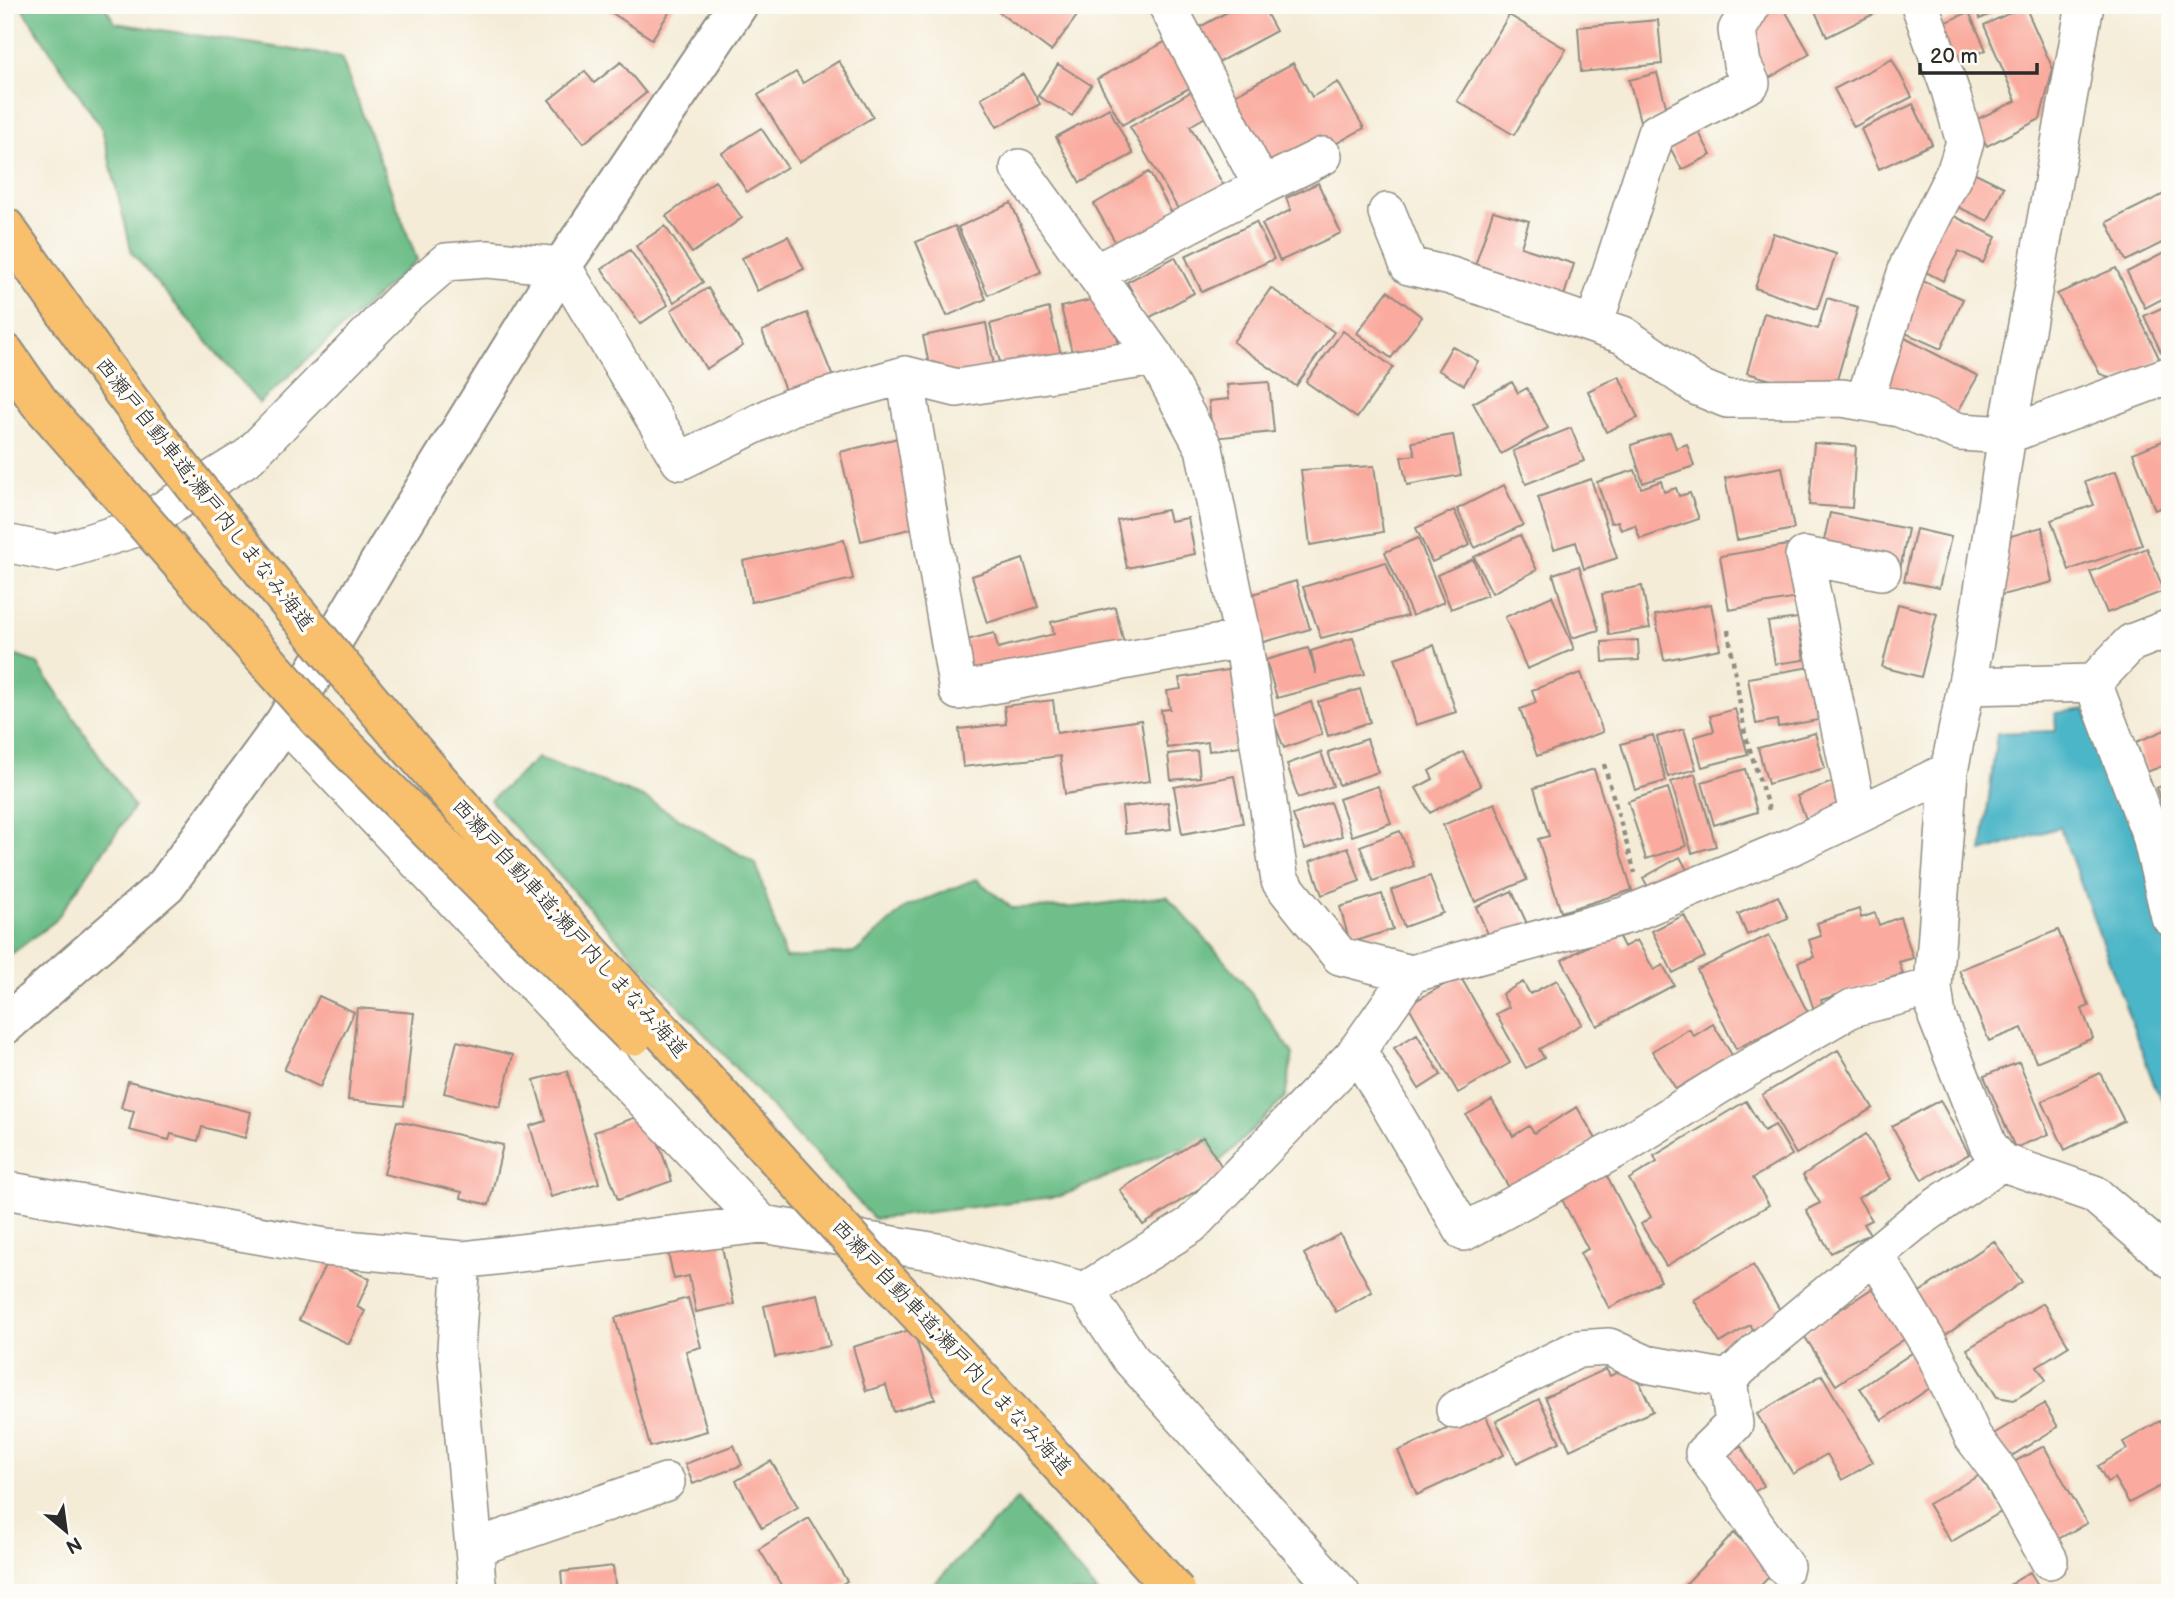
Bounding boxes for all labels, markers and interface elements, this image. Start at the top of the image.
scale bar [1920,32,2037,76]
text: 20 m [1930,44,1978,69]
street label: 西瀬戸自動車道;瀬戸内しまなみ海道 [90,353,319,636]
street label: 西瀬戸自動車道;瀬戸内しまなみ海道 [446,794,693,1063]
street label: 西瀬戸自動車道;瀬戸内しまなみ海道 [826,1214,1077,1480]
north arrow [32,1496,102,1566]
text: N [62,1531,85,1558]

